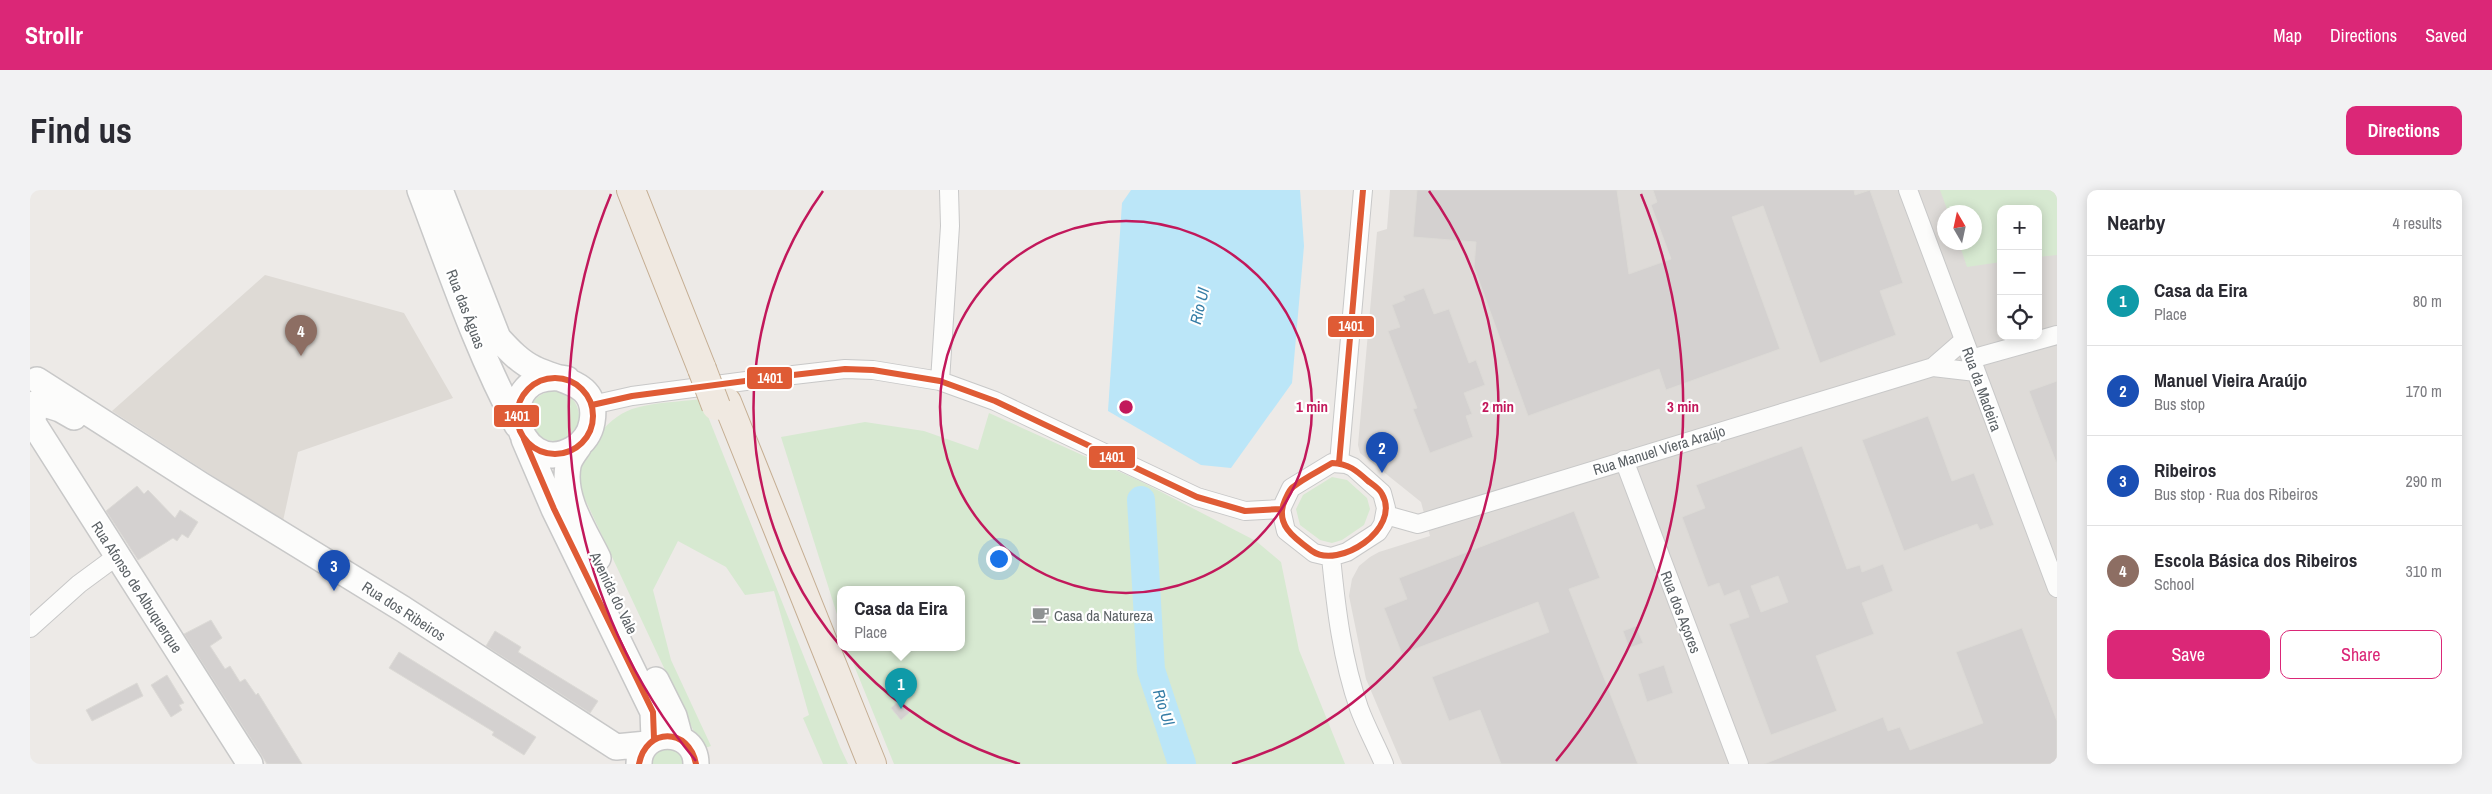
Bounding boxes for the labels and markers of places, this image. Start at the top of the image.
pin: 4 [285,315,317,356]
centre of rings [1117,398,1135,416]
pin: 2 [1366,432,1398,473]
pin: 3 [318,550,350,591]
cafe icon: Casa da Natureza [1030,605,1050,625]
place label: Casa da Natureza [1054,605,1153,626]
pin: 1 [885,668,917,709]

